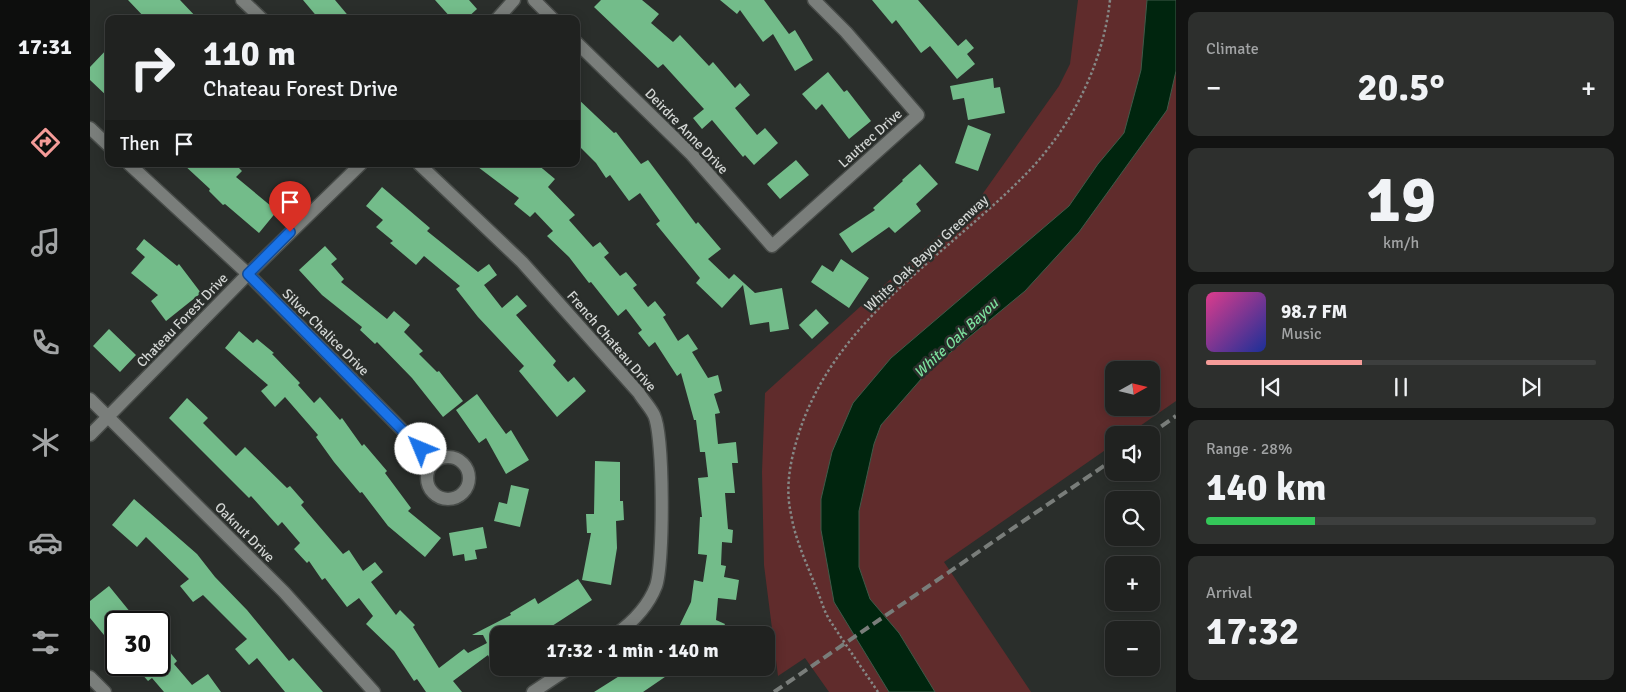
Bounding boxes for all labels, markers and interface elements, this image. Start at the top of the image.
text: 110 m [203,32,296,75]
text: 17:31 [18,33,72,60]
icon: right [120,35,185,100]
text: Climate [1206,39,1259,59]
text: 20.5° [1357,64,1445,111]
text: − [1206,71,1221,105]
text: + [1581,71,1596,105]
text: Chateau Forest Drive [203,75,398,102]
street label: Deirdre Anne Drive [641,85,732,178]
street label: Lautrec Drive [835,105,906,171]
icon: directions [28,125,63,160]
icon: arrive [170,130,198,158]
text: Then [120,132,160,156]
text: 19 [1366,160,1436,240]
pin [269,181,311,232]
icon: arrive [276,188,304,216]
street label: White Oak Bayou Greenway [861,191,992,315]
icon: music [28,225,63,260]
text: km/h [1383,233,1419,253]
street label: Chateau Forest Drive [133,270,232,371]
street label: Silver Chalice Drive [279,285,373,379]
street label: French Chateau Drive [563,288,660,395]
water label: White Oak Bayou [910,294,1002,382]
text: 98.7 FM [1281,300,1347,324]
text: Music [1281,324,1322,344]
icon: phone [28,325,63,360]
north arrow [1105,361,1160,416]
map controls [1105,361,1160,676]
icon: previous [1257,373,1285,401]
icon: pause [1387,373,1415,401]
icon: next [1517,373,1545,401]
position arrow [394,422,446,474]
icon: climate [28,425,63,460]
button: sound [1105,426,1160,481]
text: Range · 28% [1206,439,1292,459]
text: 140 km [1206,464,1327,511]
button: search [1105,491,1160,546]
street label: Oaknut Drive [211,499,278,566]
icon: car [28,525,63,560]
button: + [1105,556,1160,611]
text: Arrival [1206,583,1252,603]
text: 17:32 [1206,608,1299,655]
speed limit sign: 30 [105,611,170,676]
button: − [1105,621,1160,676]
icon: filters [28,625,63,660]
text: 17:32 · 1 min · 140 m [546,639,719,663]

